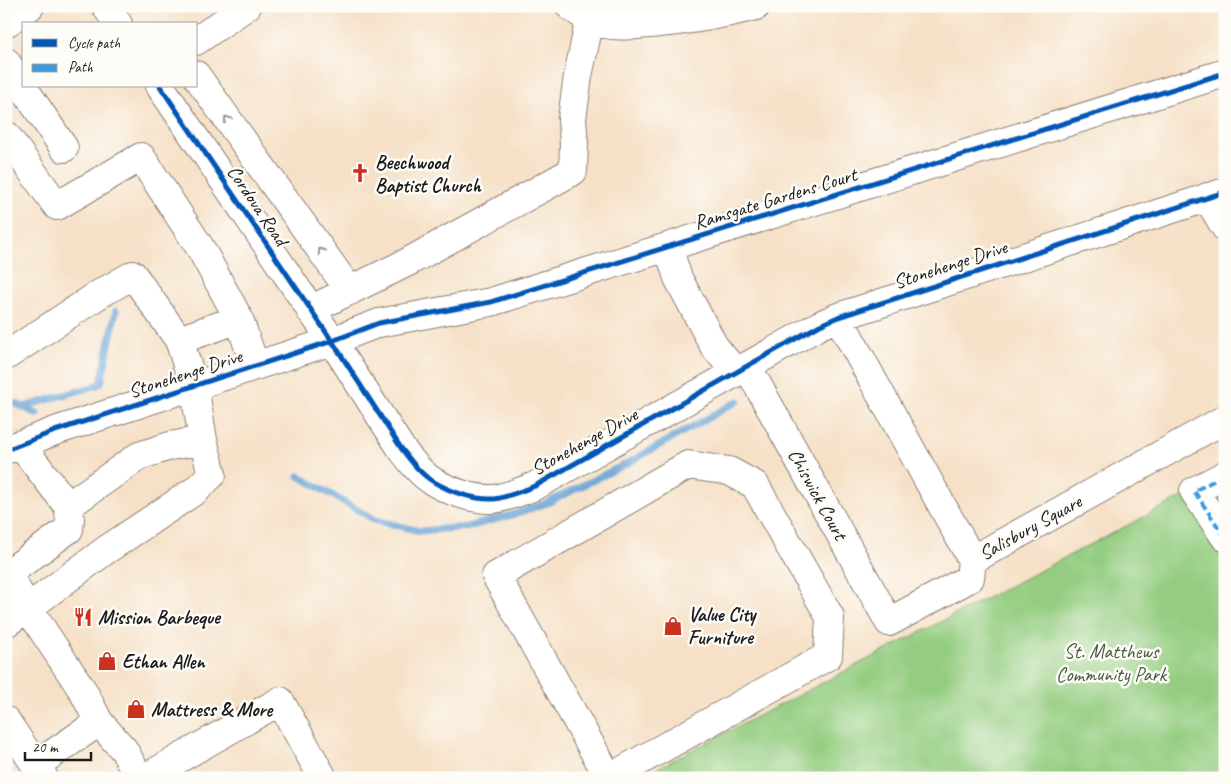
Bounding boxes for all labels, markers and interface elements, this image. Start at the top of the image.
legend [22,22,198,88]
text: Cycle path [68,34,120,53]
text: Path [68,58,94,77]
one-way arrow [224,115,233,124]
place label: Beechwood Baptist Church [375,150,482,198]
street label: Cordova Road [222,160,295,253]
street label: Ramsgate Gardens Court [691,161,862,235]
church icon: Beechwood Baptist Church [349,162,371,184]
street label: Stonehenge Drive [890,234,1012,295]
one-way arrow [318,247,327,257]
street label: Stonehenge Drive [125,343,247,404]
street label: Stonehenge Drive [527,401,643,481]
street label: Chiswick Court [782,444,854,546]
street label: Salisbury Square [975,488,1087,566]
place label: Value City Furniture [688,602,758,650]
place label: Mission Barbeque [98,605,222,630]
restaurant icon: Mission Barbeque [72,606,94,628]
shop icon: Value City Furniture [662,615,684,637]
park label: St. Matthews Community Park [1056,639,1168,687]
place label: Ethan Allen [122,649,207,674]
shop icon: Ethan Allen [96,650,118,672]
place label: Mattress & More [151,697,274,722]
shop icon: Mattress & More [125,698,147,720]
scale bar [25,729,91,761]
text: 20 m [32,738,59,757]

